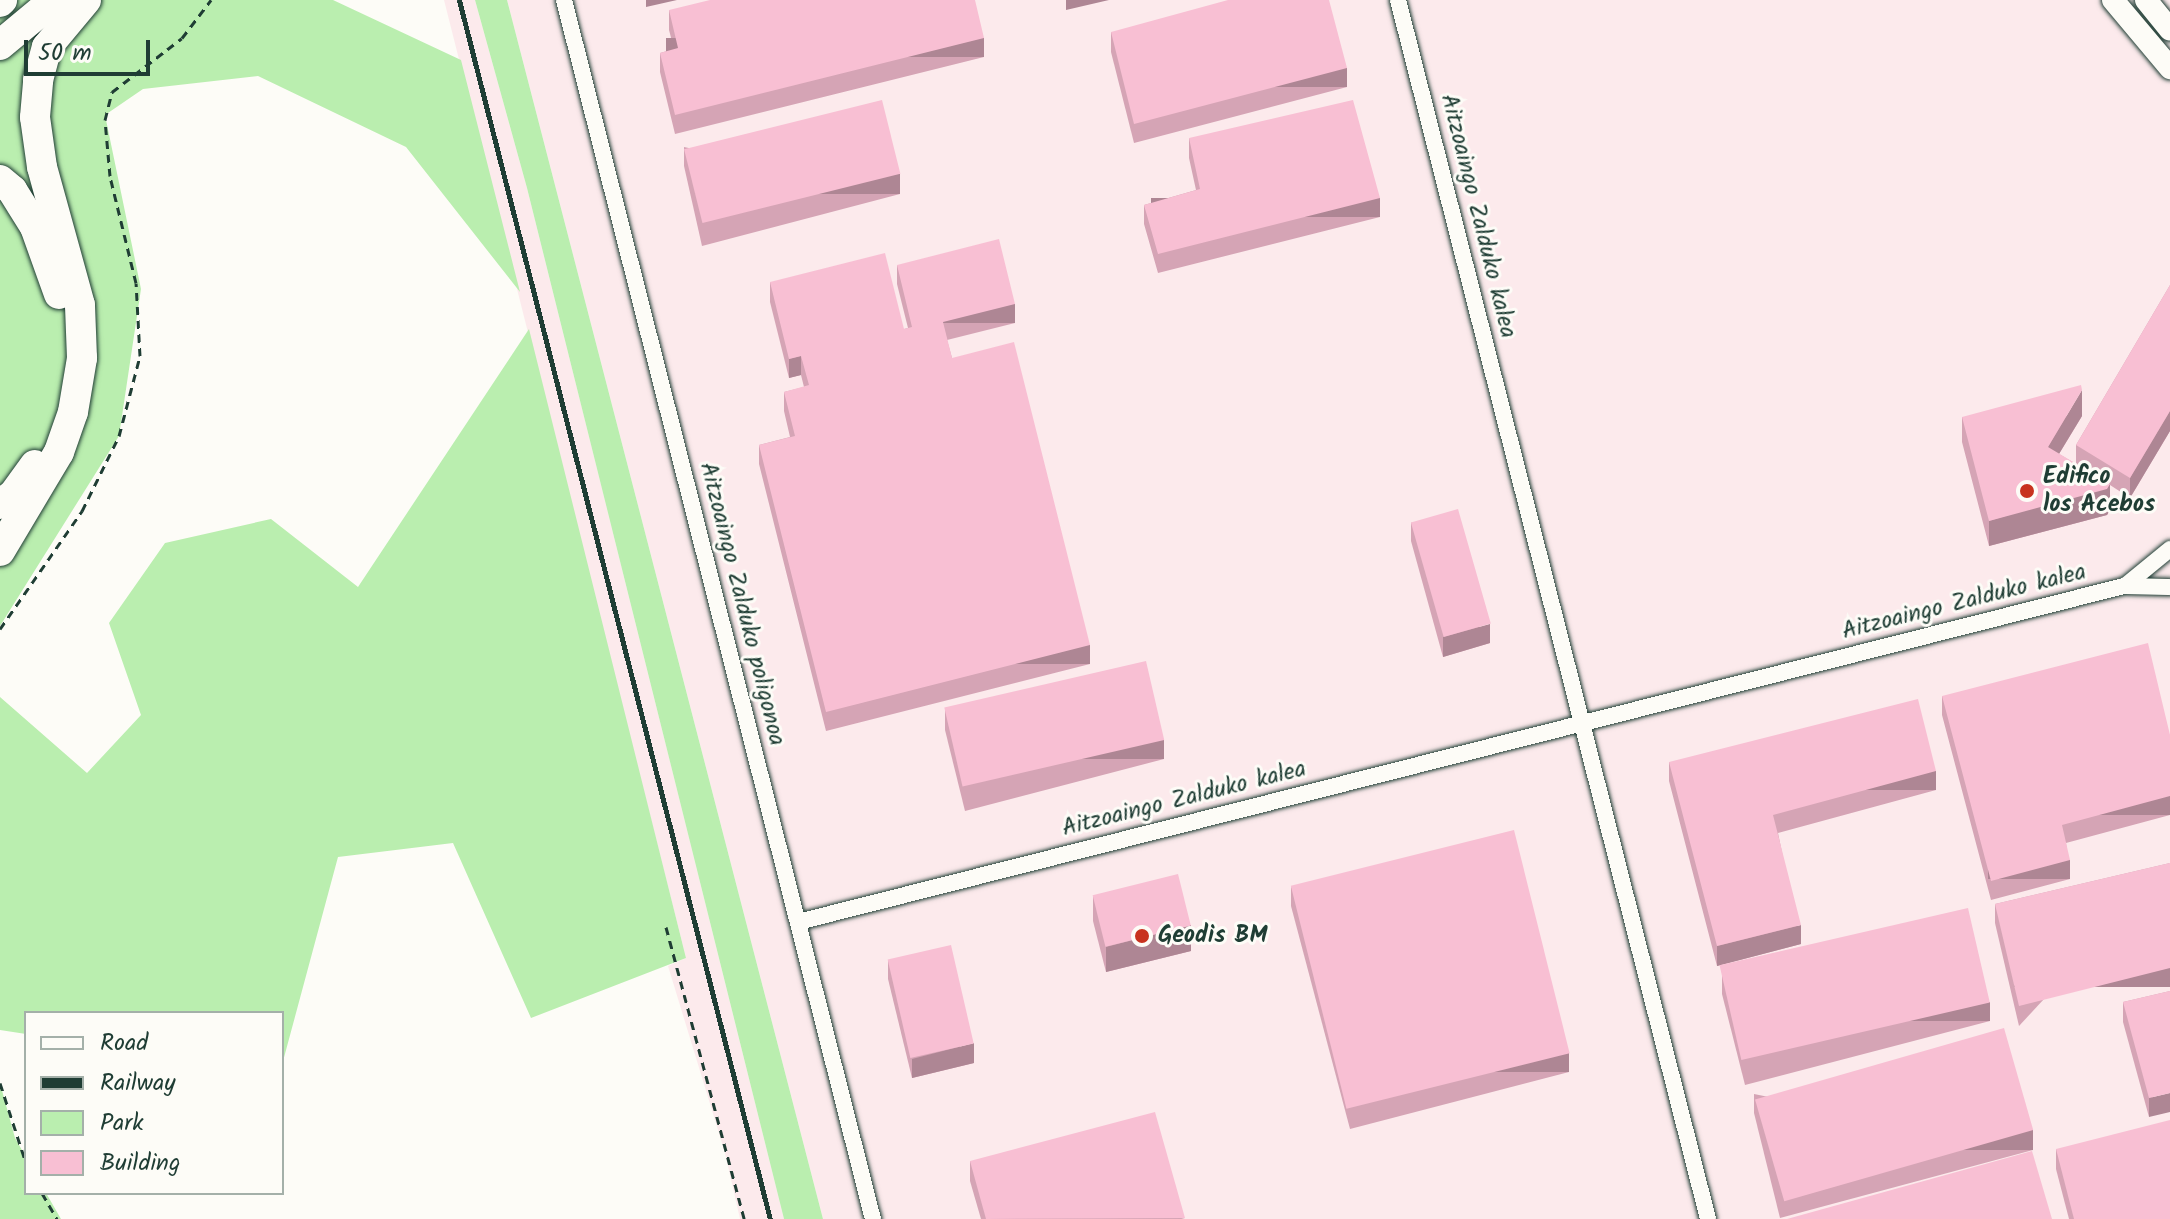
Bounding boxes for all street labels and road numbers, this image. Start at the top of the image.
street label: Aitzoaingo Zalduko kalea [1434,91,1522,341]
street label: Aitzoaingo Zalduko poligonoa [693,459,791,749]
street label: Aitzoaingo Zalduko kalea [1839,558,2089,646]
street label: Aitzoaingo Zalduko kalea [1059,755,1309,843]

